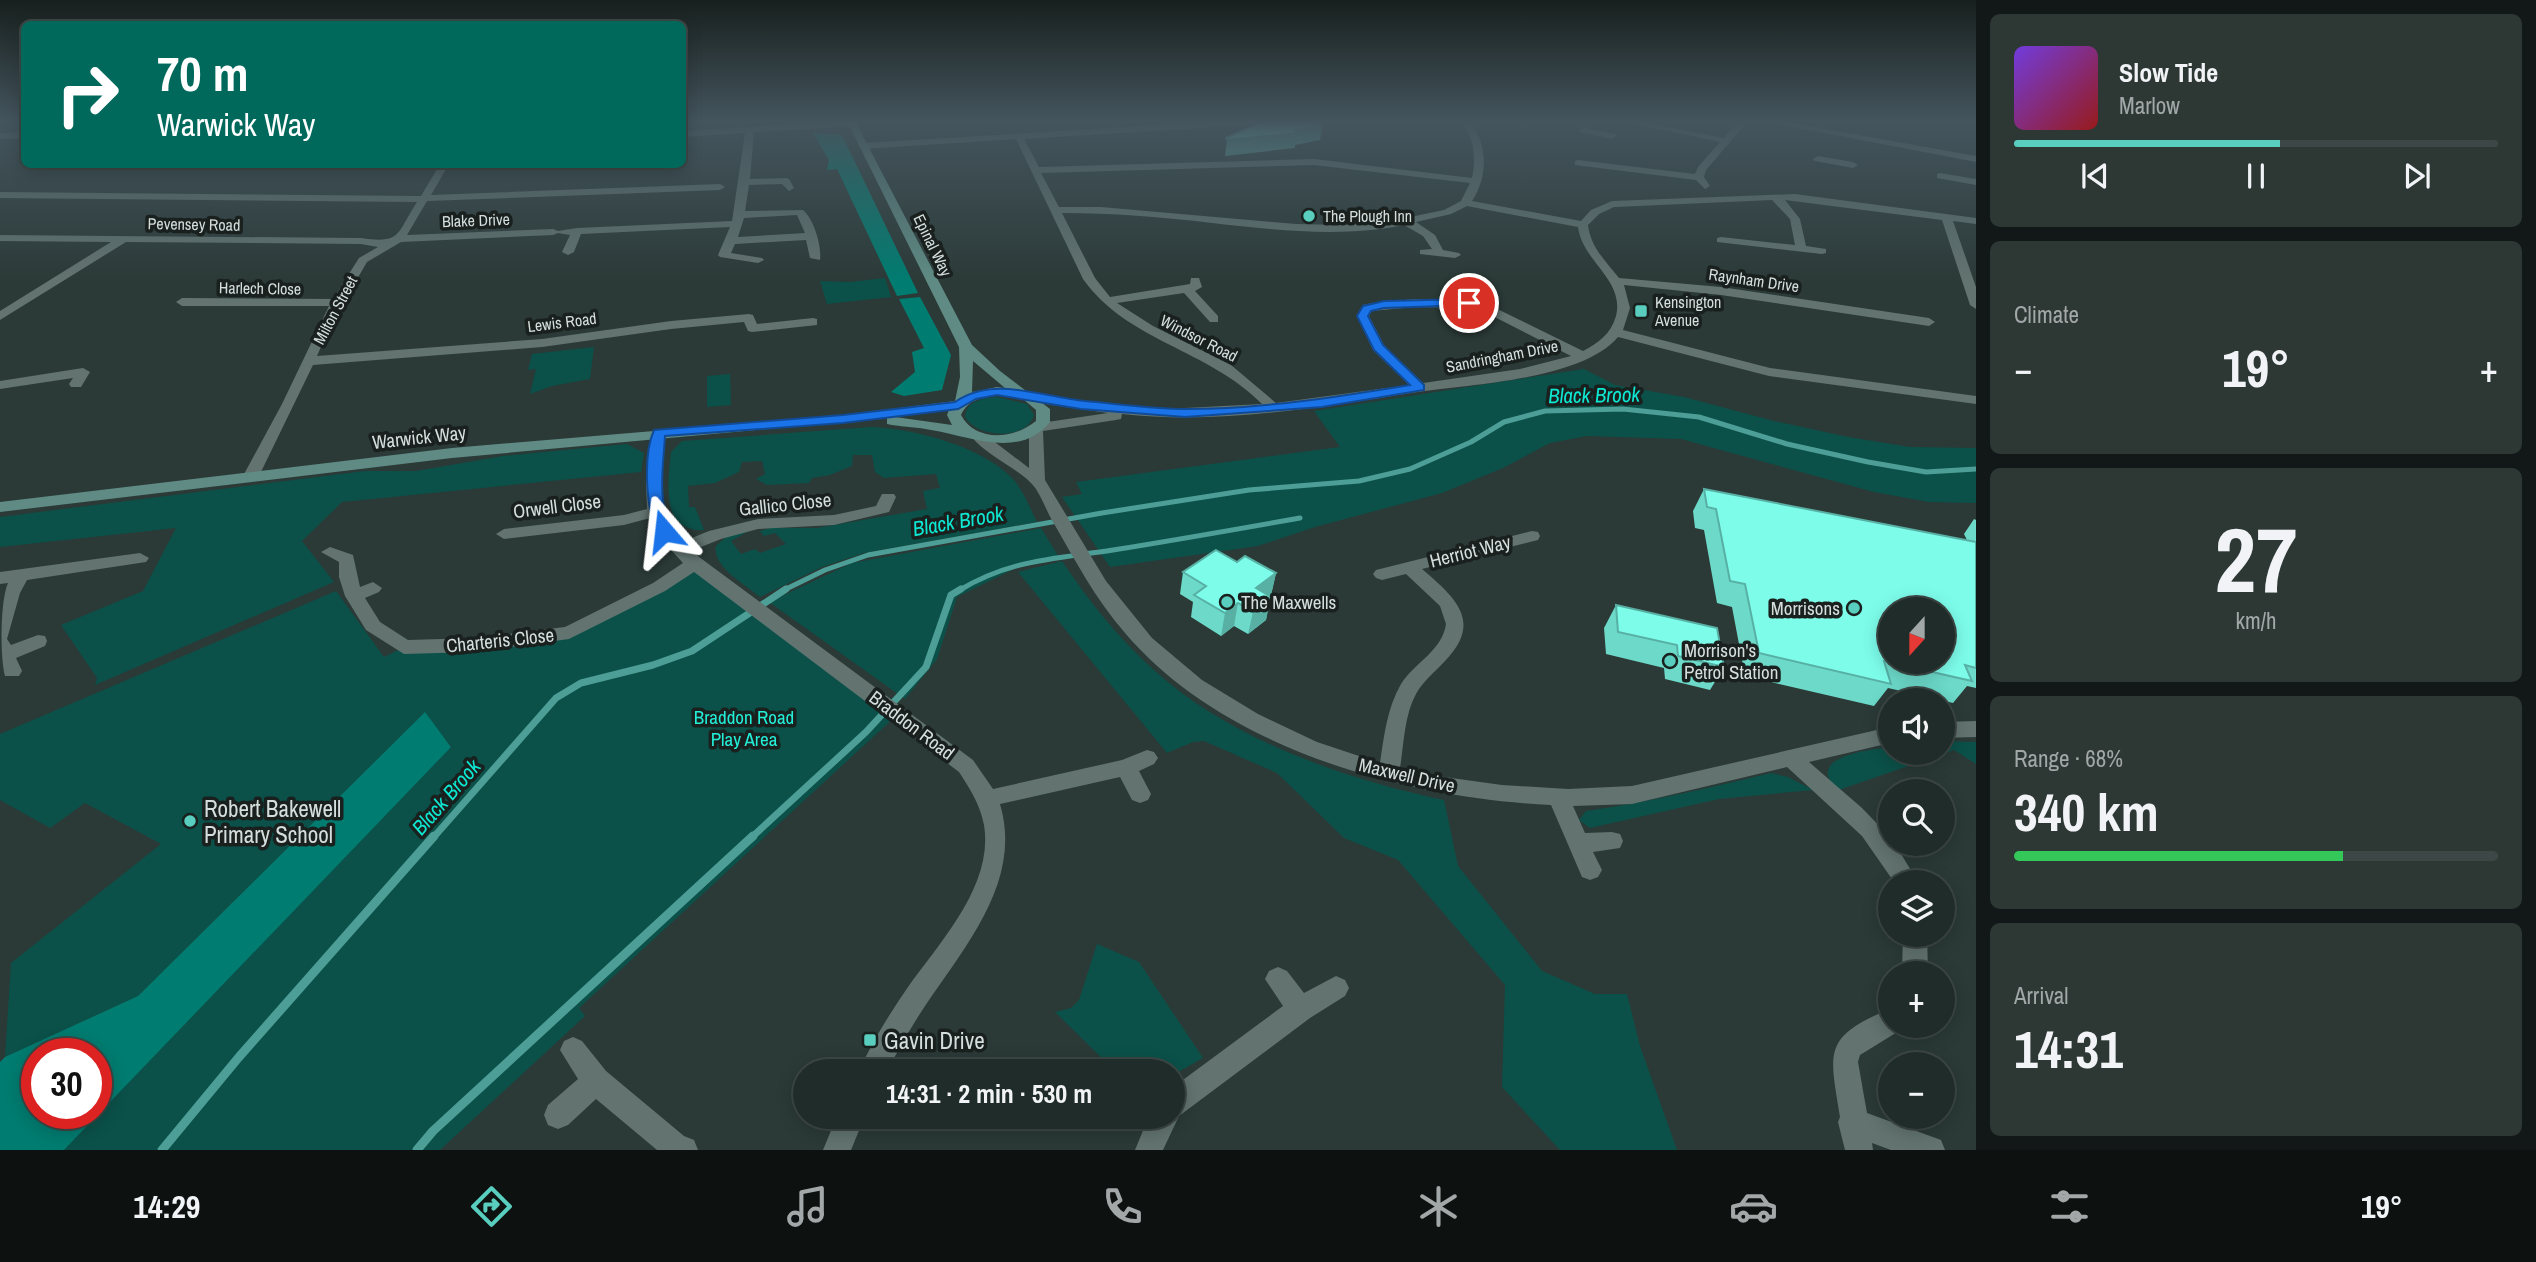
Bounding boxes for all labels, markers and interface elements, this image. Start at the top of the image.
text: 70 m [157,40,249,106]
icon: right [42,49,133,140]
text: Slow Tide [2119,55,2218,90]
text: Marlow [2119,90,2180,121]
text: Warwick Way [157,103,315,146]
icon: previous [2076,157,2114,195]
icon: pause [2237,157,2275,195]
icon: next [2398,157,2436,195]
place label: The Plough Inn [1323,205,1412,227]
street label: Blake Drive [442,208,510,232]
marker: The Plough Inn [1301,208,1317,224]
street label: Epinal Way [909,210,958,280]
street label: Pevensey Road [148,212,240,236]
street label: Raynham Drive [1707,263,1801,297]
street label: Milton Street [308,272,362,348]
pin [1439,273,1499,333]
street label: Harlech Close [219,276,301,300]
icon: arrive [1450,284,1488,322]
place label: Kensington Avenue [1654,291,1721,331]
text: Climate [2014,299,2079,330]
marker: Kensington Avenue [1633,303,1649,319]
street label: Lewis Road [526,307,598,337]
street label: Windsor Road [1157,309,1241,367]
text: 19° [2222,333,2290,403]
street label: Sandringham Drive [1444,334,1560,378]
text: − [2014,343,2032,394]
text: + [2480,343,2498,394]
water label: Black Brook [1548,380,1642,410]
street label: Warwick Way [371,419,467,455]
street label: Gallico Close [738,486,832,522]
street label: Orwell Close [512,488,602,524]
position arrow [627,494,701,568]
text: 27 [2215,498,2298,620]
water label: Black Brook [910,499,1007,543]
street label: Herriot Way [1427,528,1513,574]
place label: The Maxwells [1241,589,1336,615]
marker: The Maxwells [1219,594,1235,610]
place label: Morrisons [1771,595,1840,621]
north arrow [1878,597,1955,674]
map controls [1878,597,1955,1129]
marker: Morrisons [1846,600,1862,616]
text: km/h [2236,605,2276,636]
street label: Charteris Close [445,621,555,659]
place label: Morrison's Petrol Station [1684,637,1778,685]
marker: Morrison's Petrol Station [1662,653,1678,669]
street label: Braddon Road [864,684,960,766]
button: sound [1878,688,1955,765]
park label: Braddon Road Play Area [694,704,794,752]
text: Range · 68% [2014,743,2123,774]
street label: Maxwell Drive [1356,751,1458,799]
water label: Black Brook [405,752,488,841]
text: 340 km [2014,777,2159,847]
button: search [1878,779,1955,856]
place label: Robert Bakewell Primary School [204,793,341,850]
marker: Robert Bakewell Primary School [182,813,198,829]
button: layers [1878,870,1955,947]
button: + [1878,961,1955,1038]
text: Arrival [2014,980,2069,1011]
text: 14:31 [2014,1014,2123,1084]
place label: Gavin Drive [884,1025,985,1056]
marker: Gavin Drive [862,1032,878,1048]
speed limit sign: 30 [21,1038,112,1129]
button: − [1878,1052,1955,1129]
text: 14:31 · 2 min · 530 m [886,1076,1092,1111]
icon: directions [467,1182,516,1231]
icon: music [783,1182,832,1231]
icon: phone [1098,1182,1147,1231]
icon: climate [1414,1182,1463,1231]
icon: car [1729,1182,1778,1231]
icon: filters [2045,1182,2094,1231]
text: 14:29 [133,1185,200,1228]
text: 19° [2361,1185,2403,1228]

